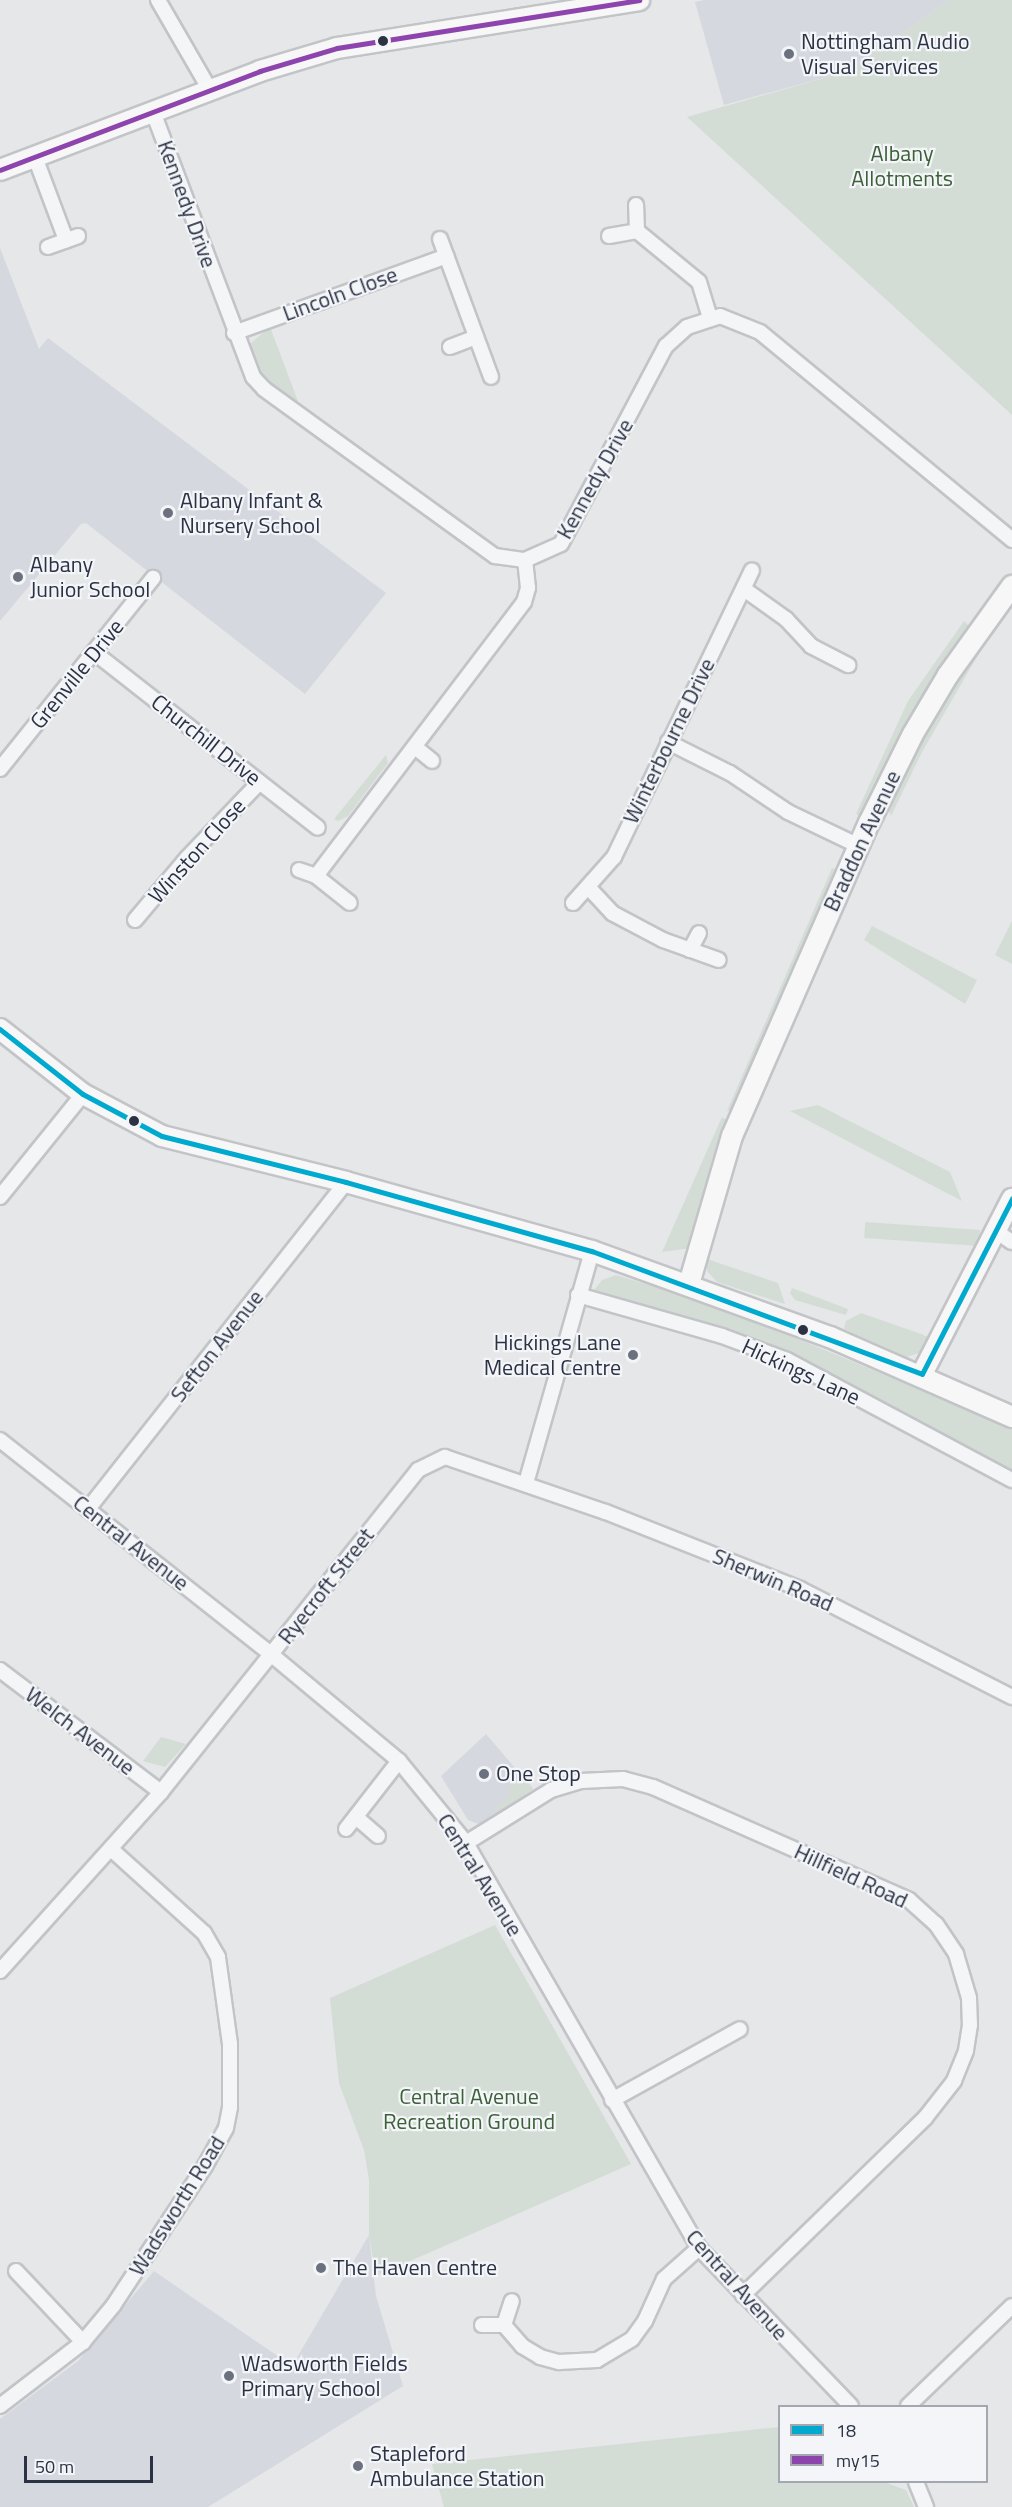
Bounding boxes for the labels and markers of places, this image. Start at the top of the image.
place label: Nottingham Audio Visual Services [801,28,970,80]
unlabelled marker [377,35,389,47]
marker: Nottingham Audio Visual Services [782,47,796,61]
place label: Albany Infant & Nursery School [180,487,323,538]
marker: Albany Infant & Nursery School [161,506,175,520]
place label: Albany Junior School [30,551,150,602]
marker: Albany Junior School [11,570,25,584]
unlabelled marker [128,1115,140,1127]
unlabelled marker [797,1324,809,1336]
place label: Hickings Lane Medical Centre [484,1329,621,1380]
marker: Hickings Lane Medical Centre [626,1348,640,1362]
place label: One Stop [496,1761,581,1787]
marker: One Stop [477,1767,491,1781]
place label: The Haven Centre [333,2255,497,2281]
marker: The Haven Centre [314,2261,328,2275]
place label: Wadsworth Fields Primary School [241,2350,408,2402]
marker: Wadsworth Fields Primary School [222,2369,236,2383]
place label: Stapleford Ambulance Station [370,2440,545,2492]
marker: Stapleford Ambulance Station [351,2459,365,2473]

